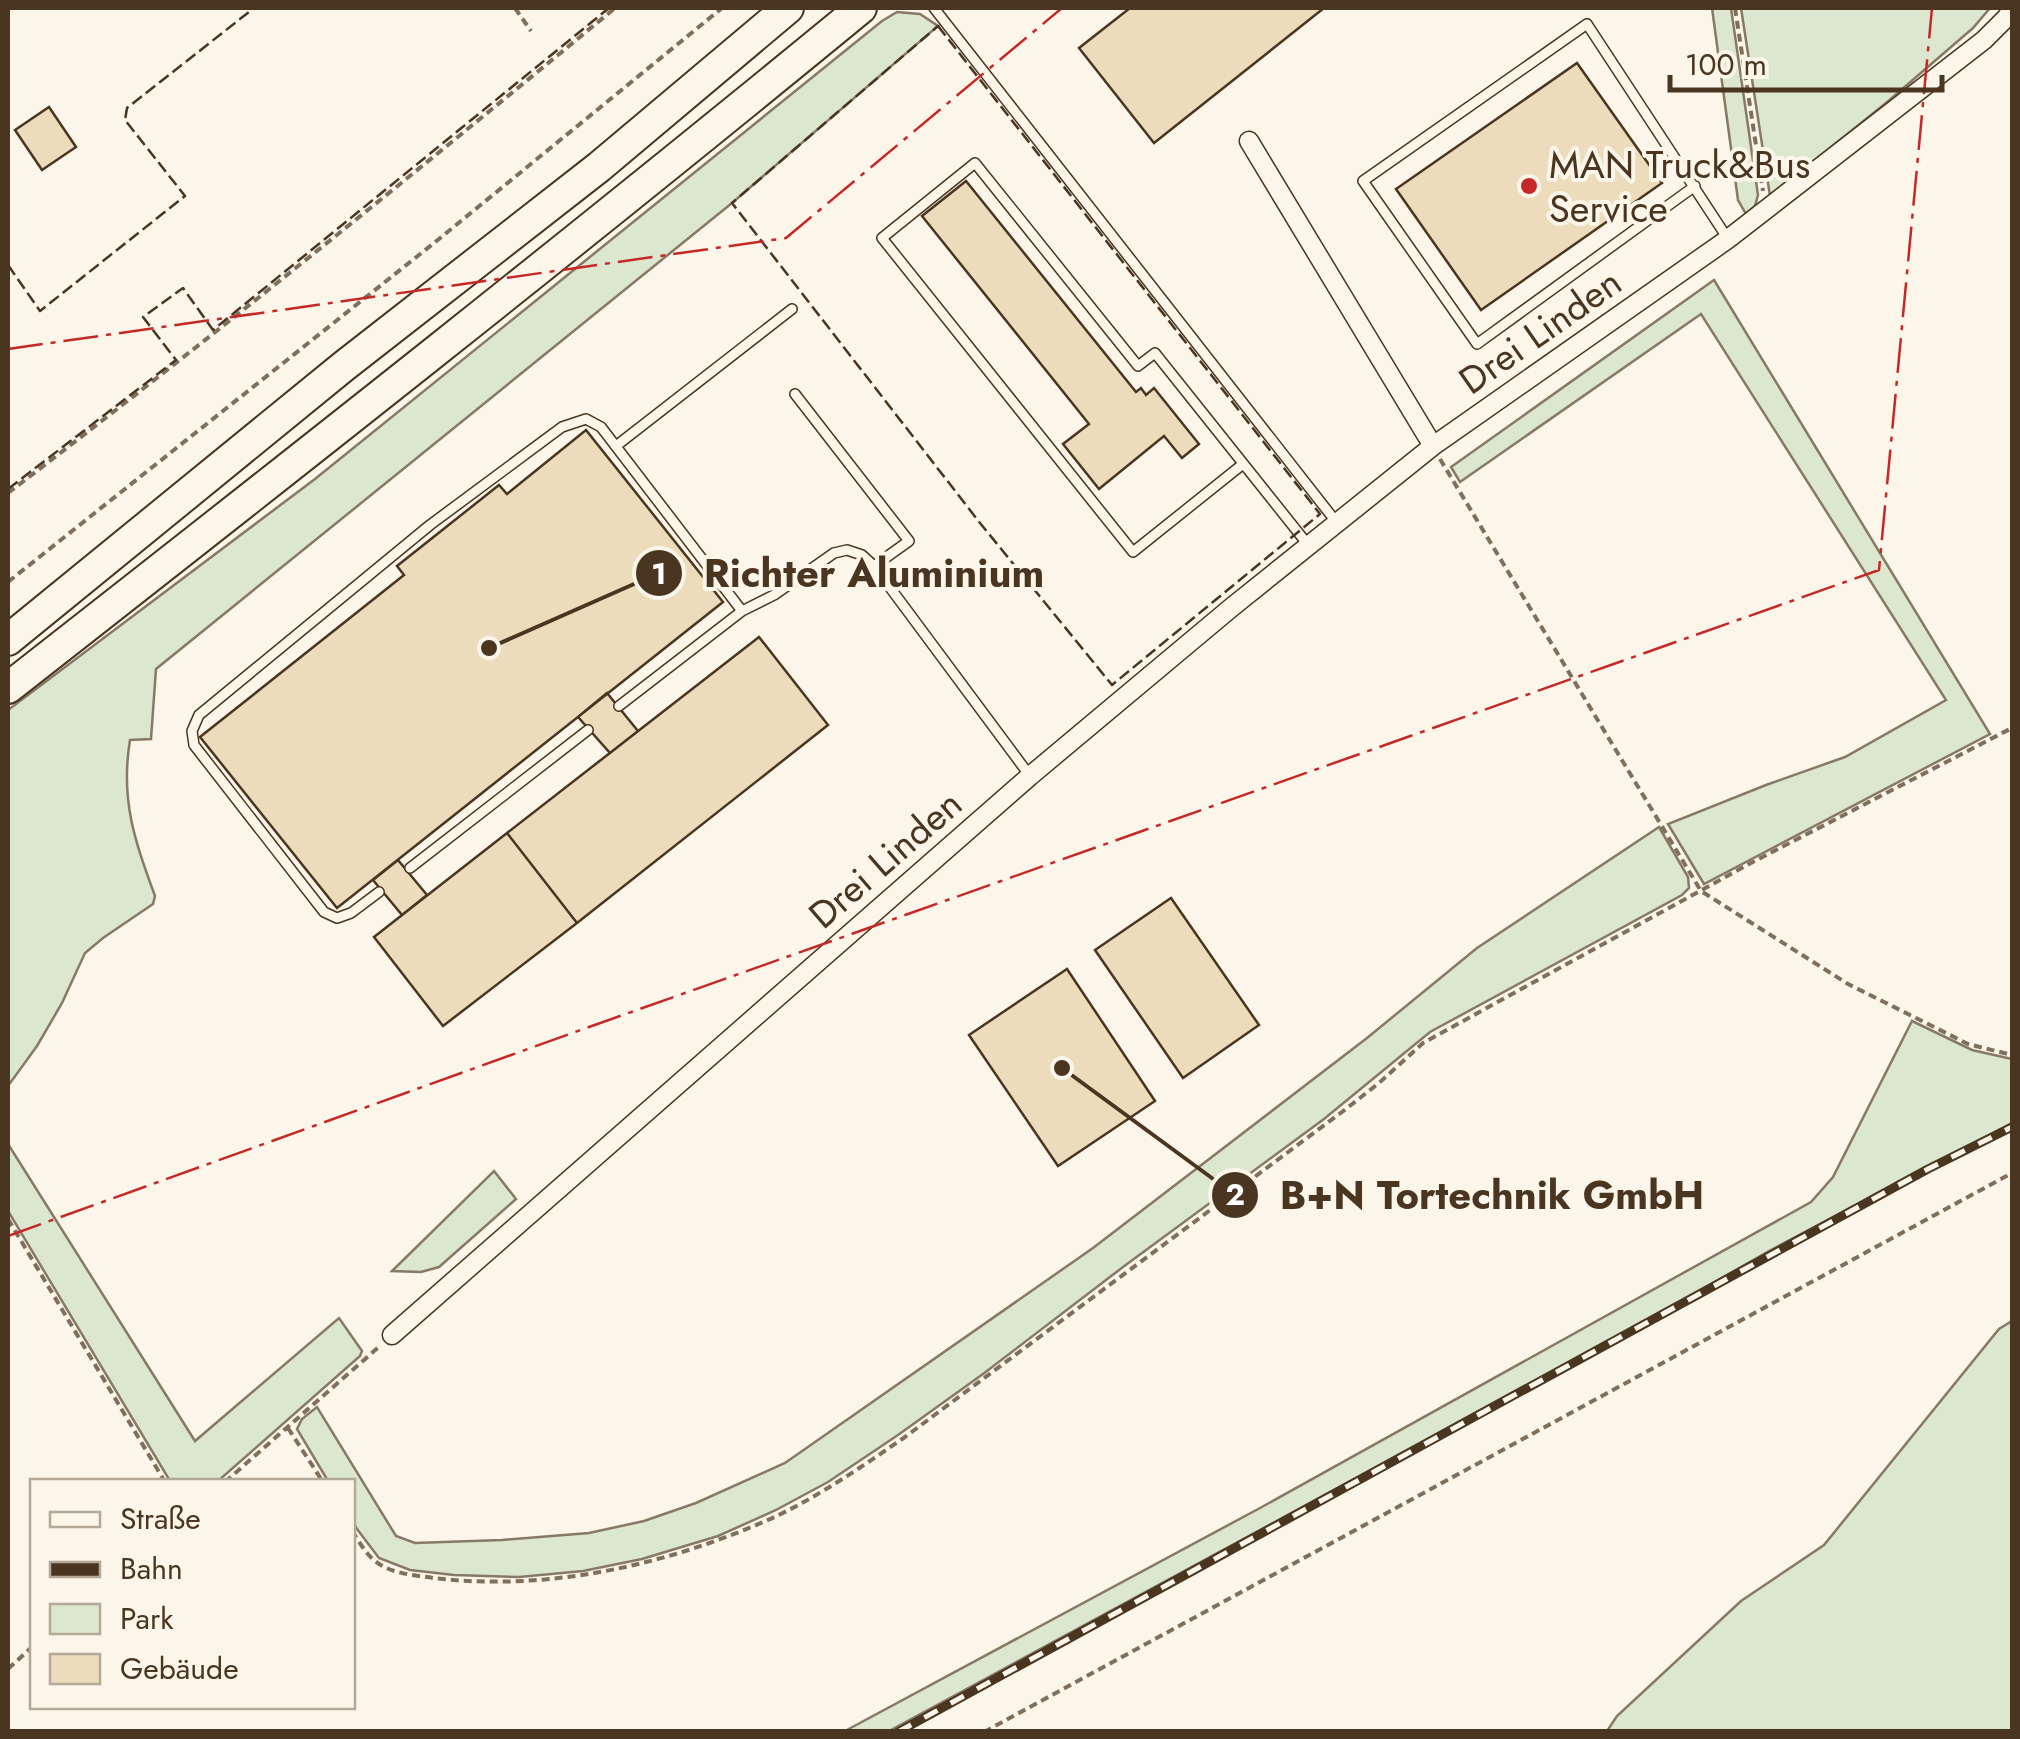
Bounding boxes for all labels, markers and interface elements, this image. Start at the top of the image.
scale bar [1670,30,1942,92]
text: 100 m [1685,43,1767,86]
place label: MAN Truck&Bus Service [1549,137,1810,236]
marker: MAN Truck&Bus Service [1518,175,1540,197]
street label: Drei Linden [1448,255,1632,407]
callout: Richter Aluminium [634,538,1064,608]
text: Richter Aluminium [704,544,1044,602]
text: 1 [651,552,667,595]
street label: Drei Linden [796,777,974,941]
callout: B+N Tortechnik GmbH [1210,1160,1724,1230]
text: B+N Tortechnik GmbH [1280,1166,1704,1224]
text: 2 [1225,1173,1245,1216]
legend [30,1479,355,1709]
text: Straße [120,1497,201,1540]
text: Bahn [120,1547,183,1590]
text: Park [120,1597,174,1640]
text: Gebäude [120,1647,239,1690]

